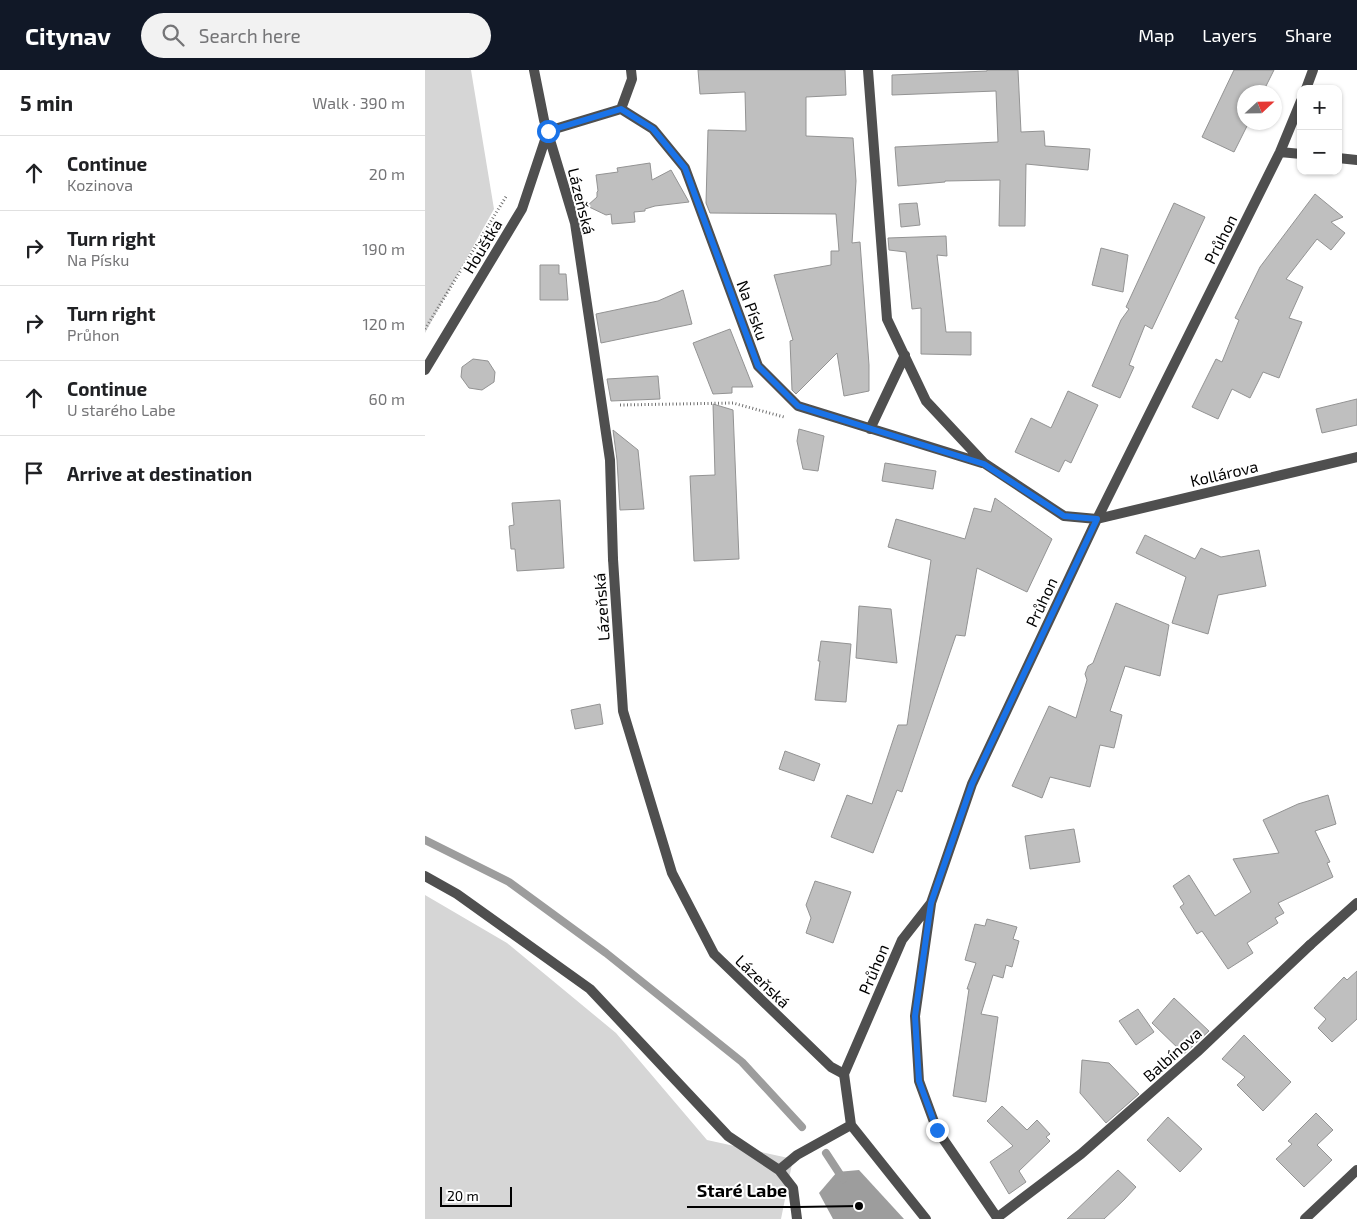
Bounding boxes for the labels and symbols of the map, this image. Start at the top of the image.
north arrow [1237,85,1282,130]
route start [537,120,560,143]
street label: Lázeňská [565,166,599,236]
street label: Průhon [1200,211,1240,267]
street label: Houštka [458,215,506,277]
street label: Na Písku [733,277,773,343]
street label: Kollárova [1188,456,1260,490]
street label: Lázeňská [589,572,613,642]
street label: Průhon [1021,574,1061,630]
street label: Průhon [854,941,892,997]
street label: Lázeňská [732,951,794,1011]
street label: Balbínova [1139,1023,1205,1085]
route end [926,1119,949,1142]
callout: Staré Labe [687,1174,798,1207]
text: Staré Labe [697,1179,787,1201]
scale bar [440,1184,513,1207]

